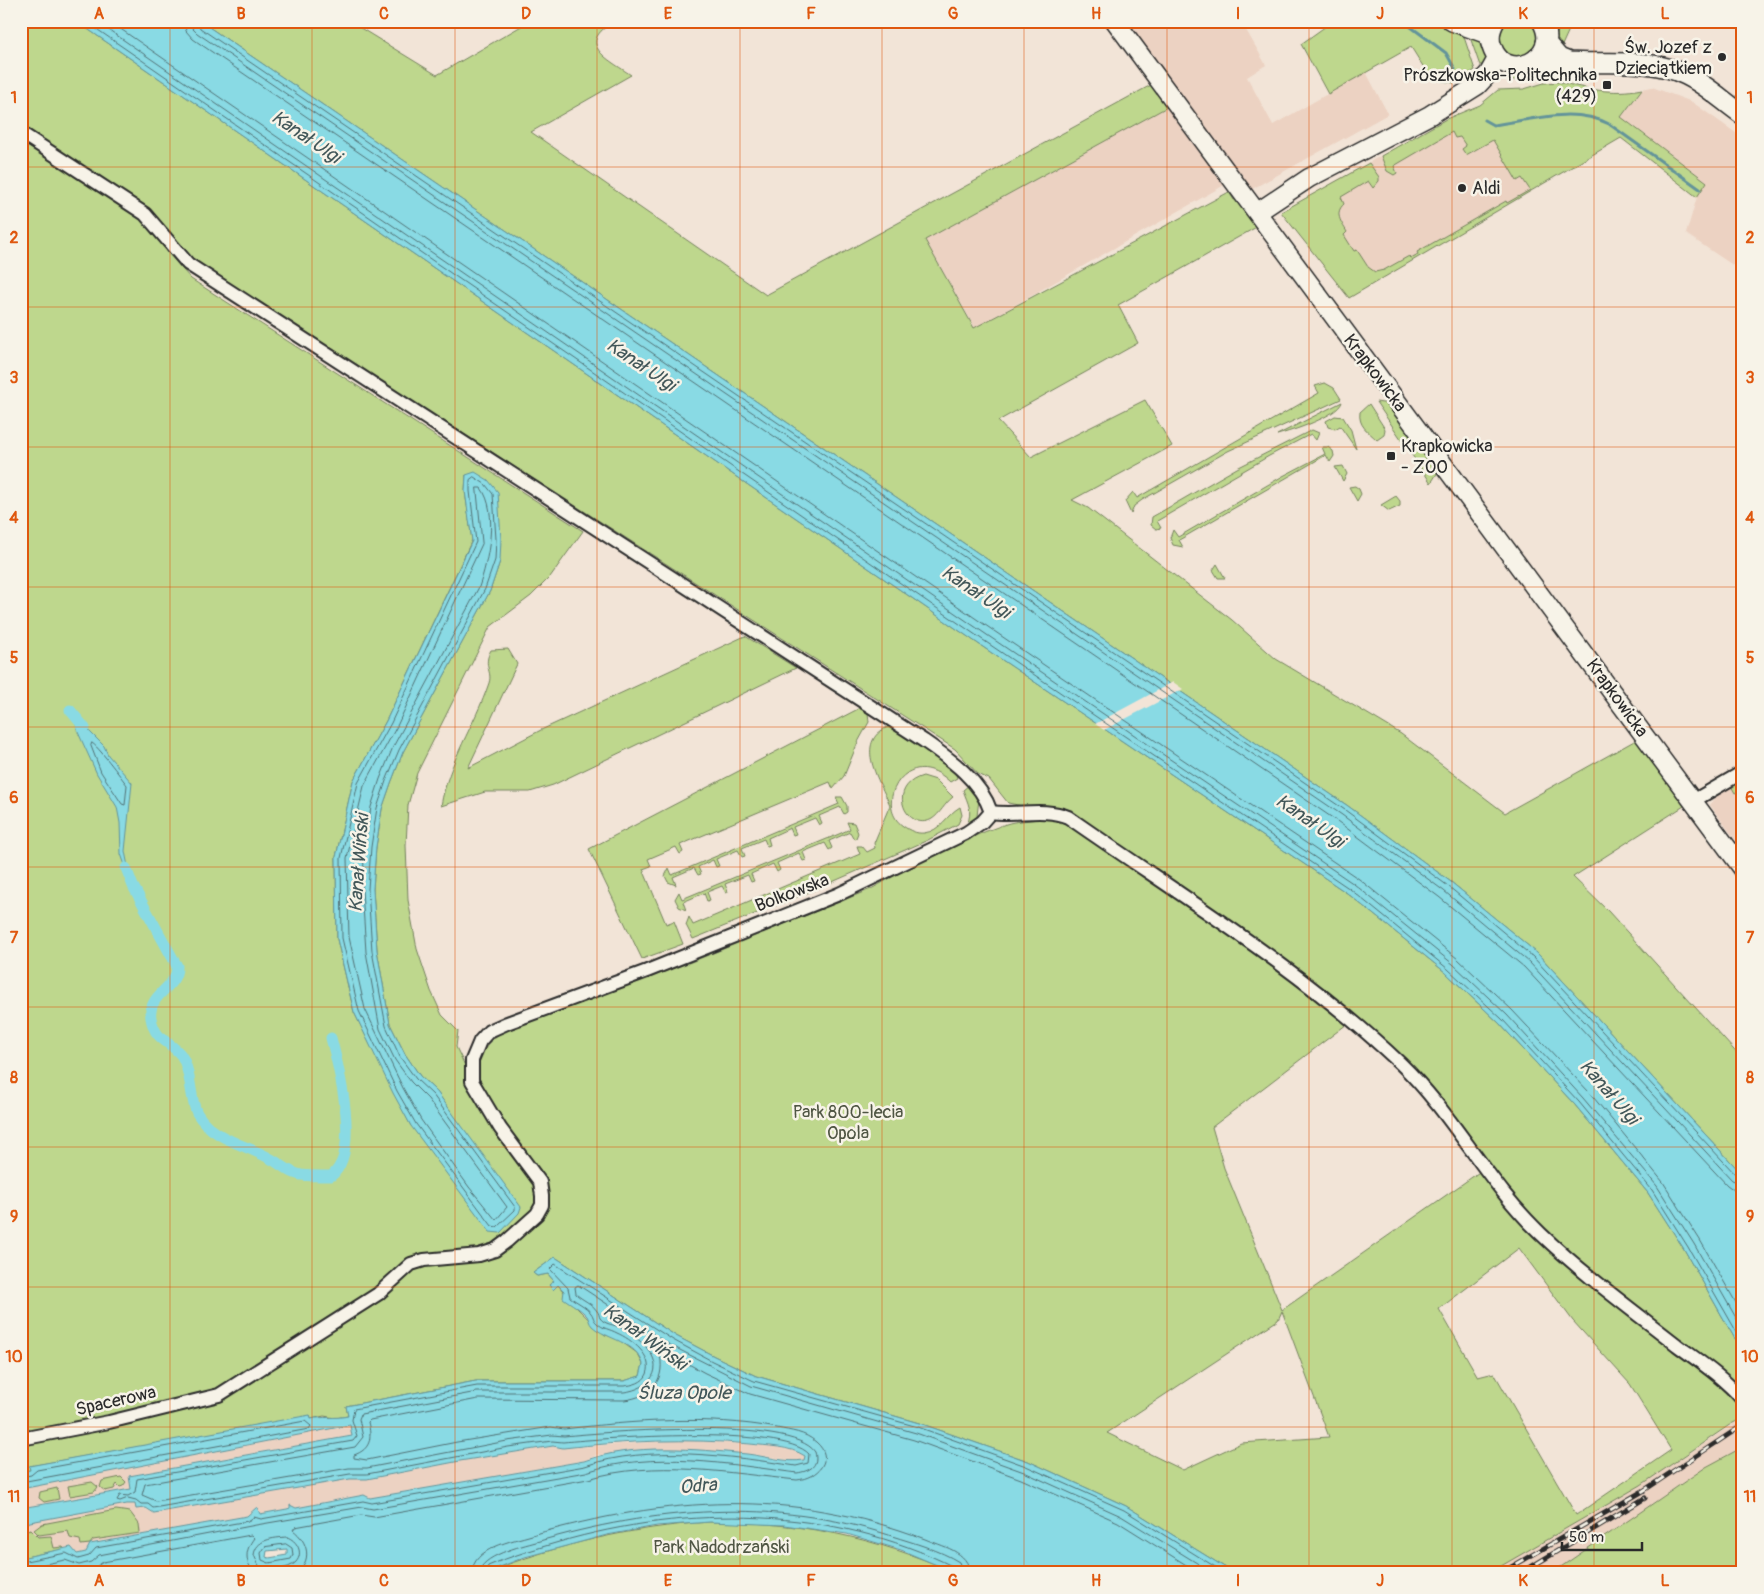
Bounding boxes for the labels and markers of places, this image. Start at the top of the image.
place label: Św. Jozef z Dzieciątkiem [1615,36,1712,80]
marker: Św. Jozef z Dzieciątkiem [1716,51,1728,63]
place label: Prószkowska-Politechnika (429) [1403,64,1597,108]
marker: Prószkowska-Politechnika (429) [1601,79,1613,91]
place label: Aldi [1472,177,1500,200]
marker: Aldi [1456,182,1468,194]
place label: Krapkowicka - ZOO [1401,435,1493,479]
marker: Krapkowicka - ZOO [1385,450,1397,462]

